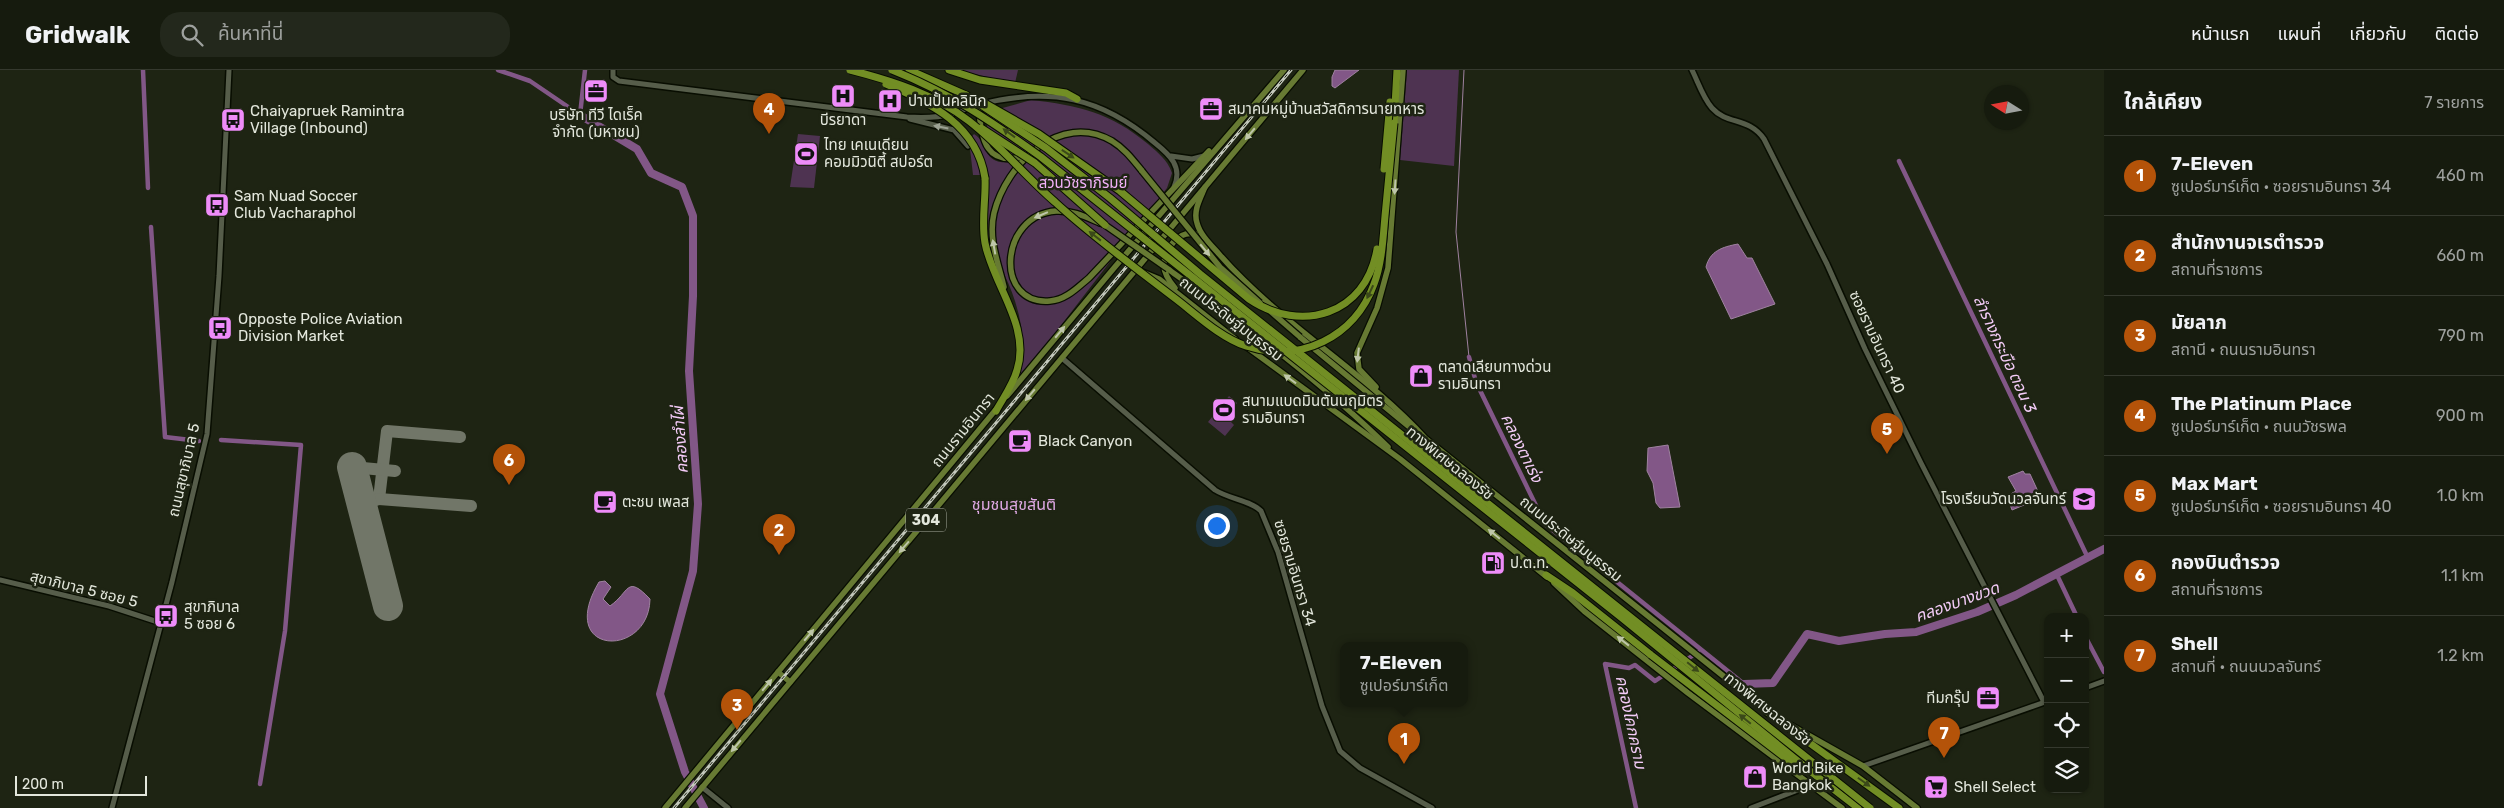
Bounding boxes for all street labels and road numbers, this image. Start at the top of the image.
street label: ถนนประดิษฐ์มนูธรรม [1176,273,1286,365]
street label: ซอยรามอินทรา 40 [1845,288,1909,396]
street label: ถนนรามอินทรา [928,389,998,471]
street label: ถนนสุขาภิบาล 5 [164,421,204,519]
street label: ทางพิเศษฉลองรัช [1403,422,1497,504]
street label: ถนนประดิษฐ์มนูธรรม [1516,492,1626,586]
road number: 304 [906,508,946,532]
street label: ซอยรามอินทรา 34 [1270,517,1320,629]
street label: สุขาภิบาล 5 ซอย 5 [28,567,140,611]
street label: ทางพิเศษฉลองรัช [1721,668,1815,750]

